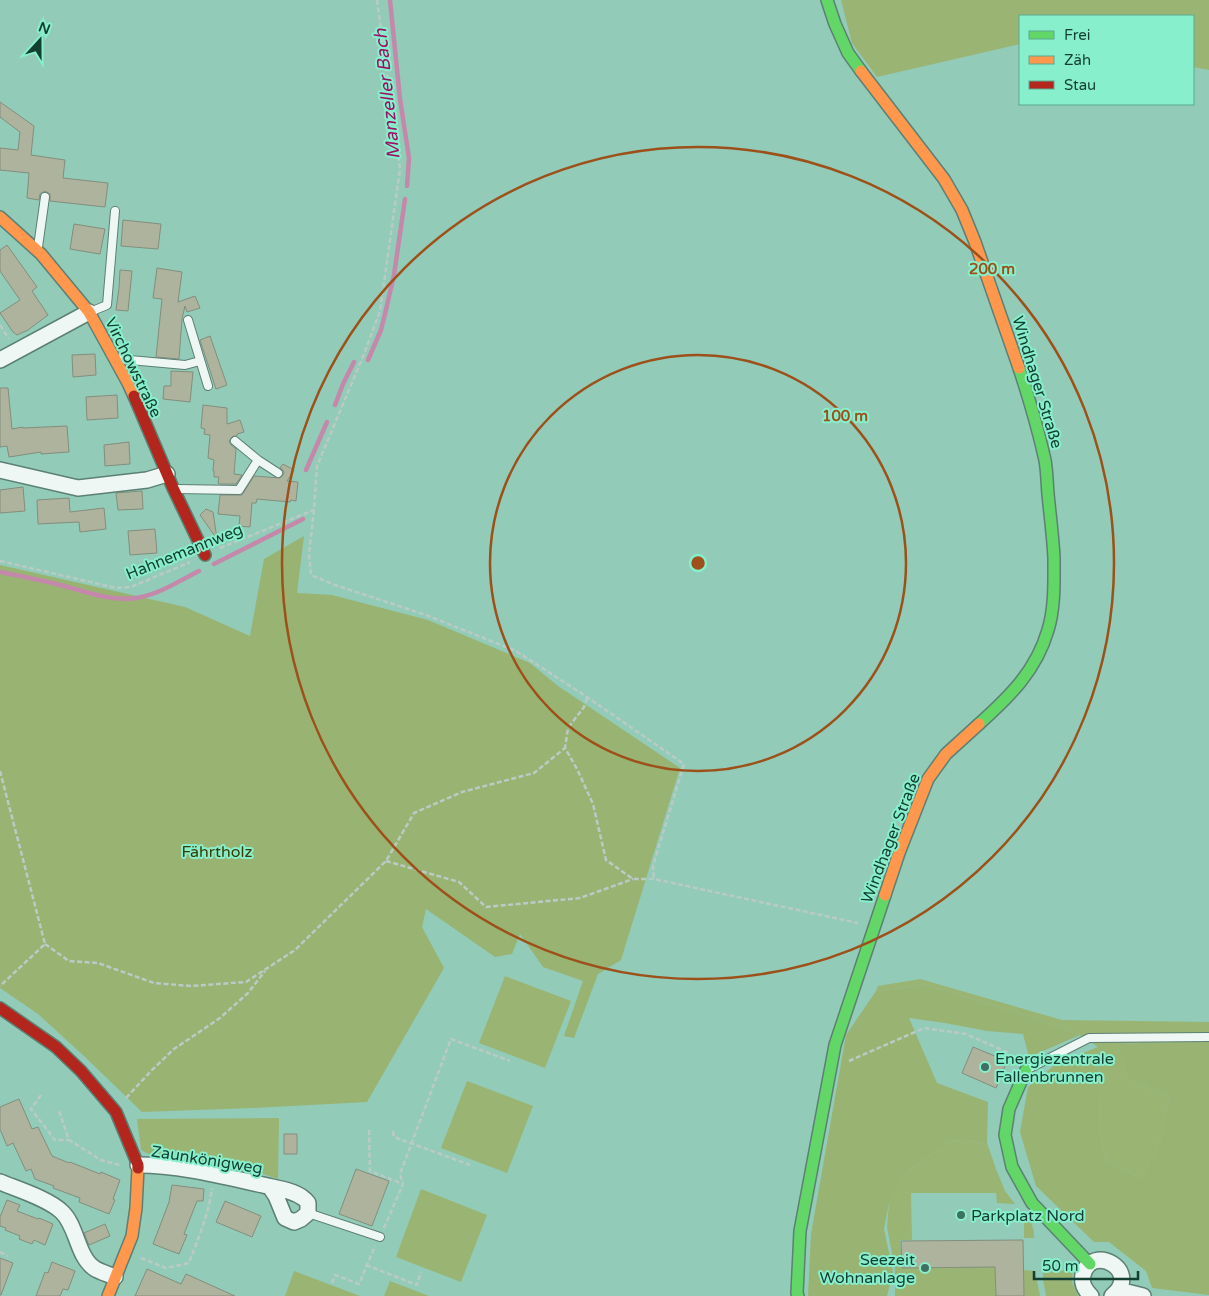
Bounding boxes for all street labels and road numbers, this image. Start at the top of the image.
street label: Virchowstraße [100,314,166,421]
street label: Windhager Straße [1007,314,1067,451]
street label: Hahnemannweg [123,519,246,584]
street label: Windhager Straße [857,771,925,906]
street label: Zaunkönigweg [150,1141,264,1179]

